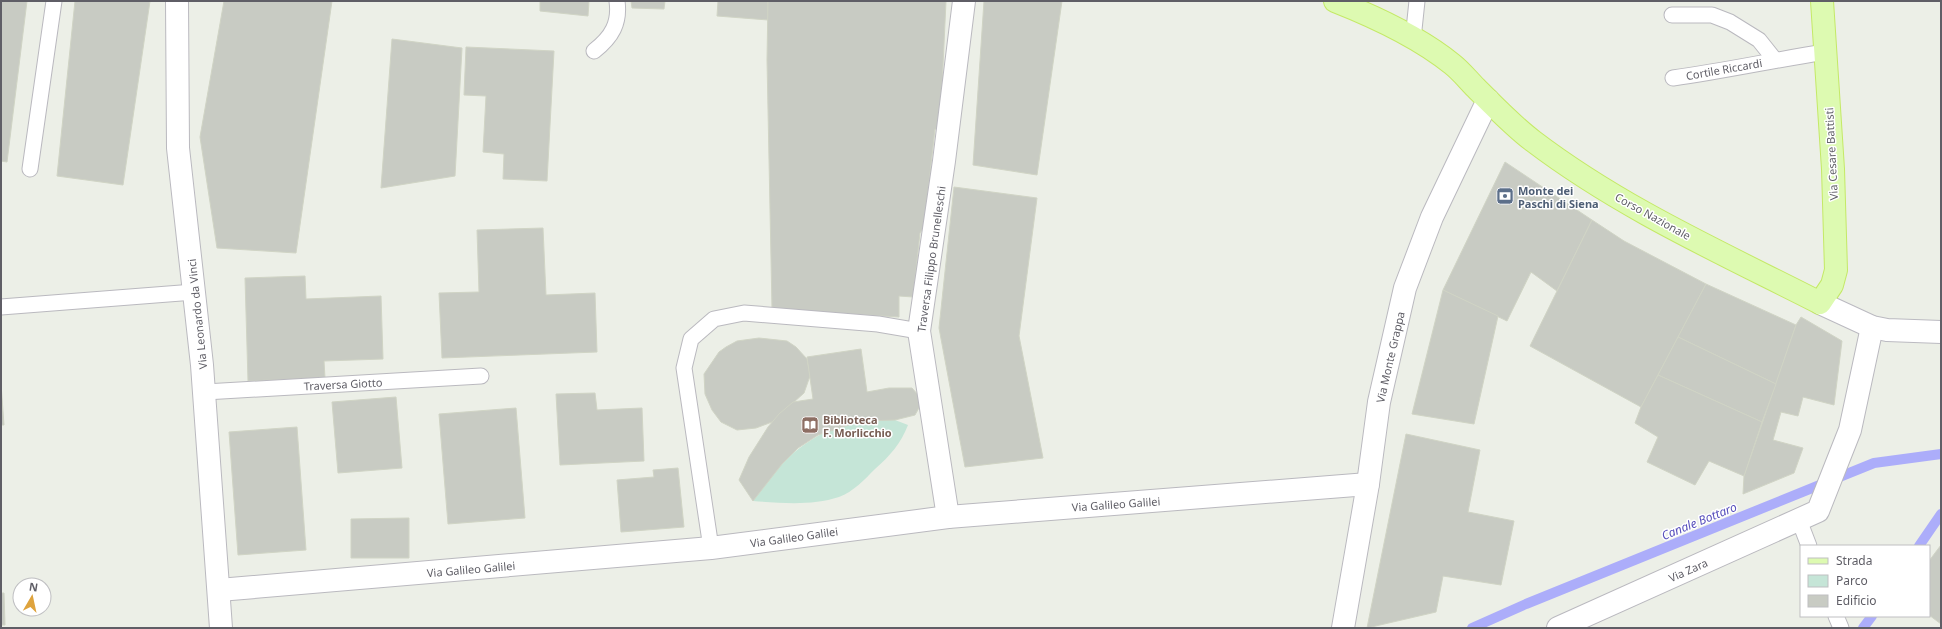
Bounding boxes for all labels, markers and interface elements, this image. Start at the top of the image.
street label: Cortile Riccardi [1685,55,1763,83]
street label: Via Cesare Battisti [1821,107,1841,201]
place label: Monte dei Paschi di Siena [1518,183,1599,211]
street label: Traversa Filippo Brunelleschi [913,185,949,333]
bank icon: Monte dei Paschi di Siena [1495,186,1515,206]
street label: Corso Nazionale [1613,189,1693,243]
street label: Via Leonardo da Vinci [184,258,210,370]
street label: Via Monte Grappa [1372,310,1408,404]
street label: Traversa Giotto [303,374,383,394]
place label: Biblioteca F. Morlicchio [823,412,892,440]
library icon: Biblioteca F. Morlicchio [800,415,820,435]
street label: Via Galileo Galilei [1071,493,1161,515]
water label: Canale Bottaro [1659,498,1739,544]
street label: Via Galileo Galilei [749,523,839,551]
legend [1800,545,1930,617]
text: Strada [1836,552,1872,569]
street label: Via Zara [1666,555,1710,585]
street label: Via Galileo Galilei [426,558,516,580]
text: Parco [1836,572,1868,589]
north arrow [12,577,52,617]
text: N [28,579,39,595]
text: Edificio [1836,592,1877,609]

